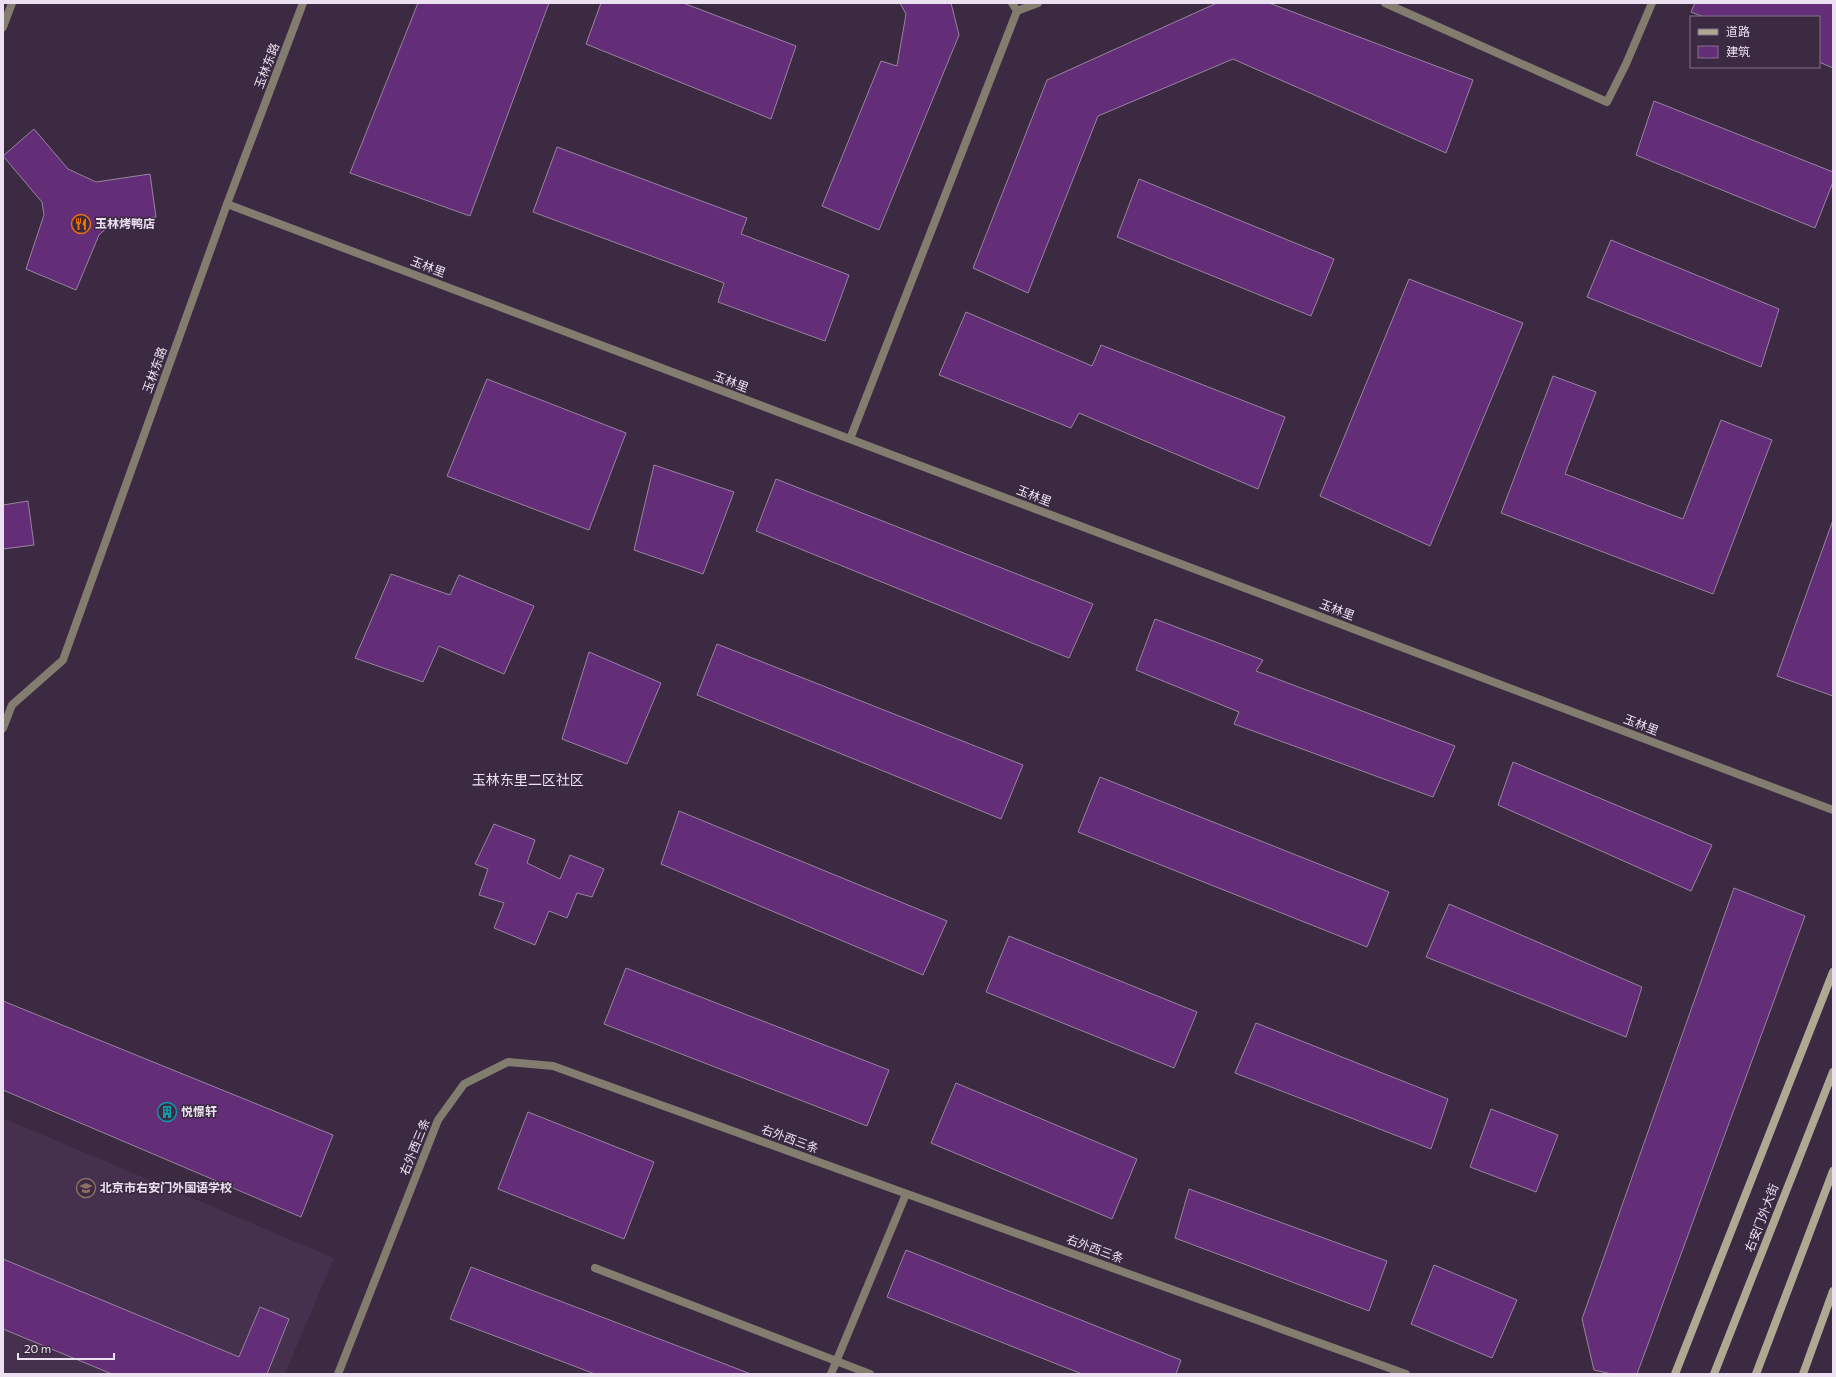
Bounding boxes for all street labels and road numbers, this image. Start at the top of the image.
street label: 玉林东路 [251,41,281,91]
street label: 玉林里 [409,253,448,279]
street label: 玉林东路 [139,345,169,395]
street label: 玉林里 [712,368,751,394]
street label: 玉林里 [1015,482,1054,508]
street label: 玉林里 [1318,596,1357,622]
street label: 玉林里 [1622,711,1661,737]
street label: 右外西三条 [396,1116,432,1177]
street label: 右外西三条 [760,1121,821,1155]
street label: 右安门外大街 [1742,1182,1781,1254]
street label: 右外西三条 [1065,1231,1126,1265]

